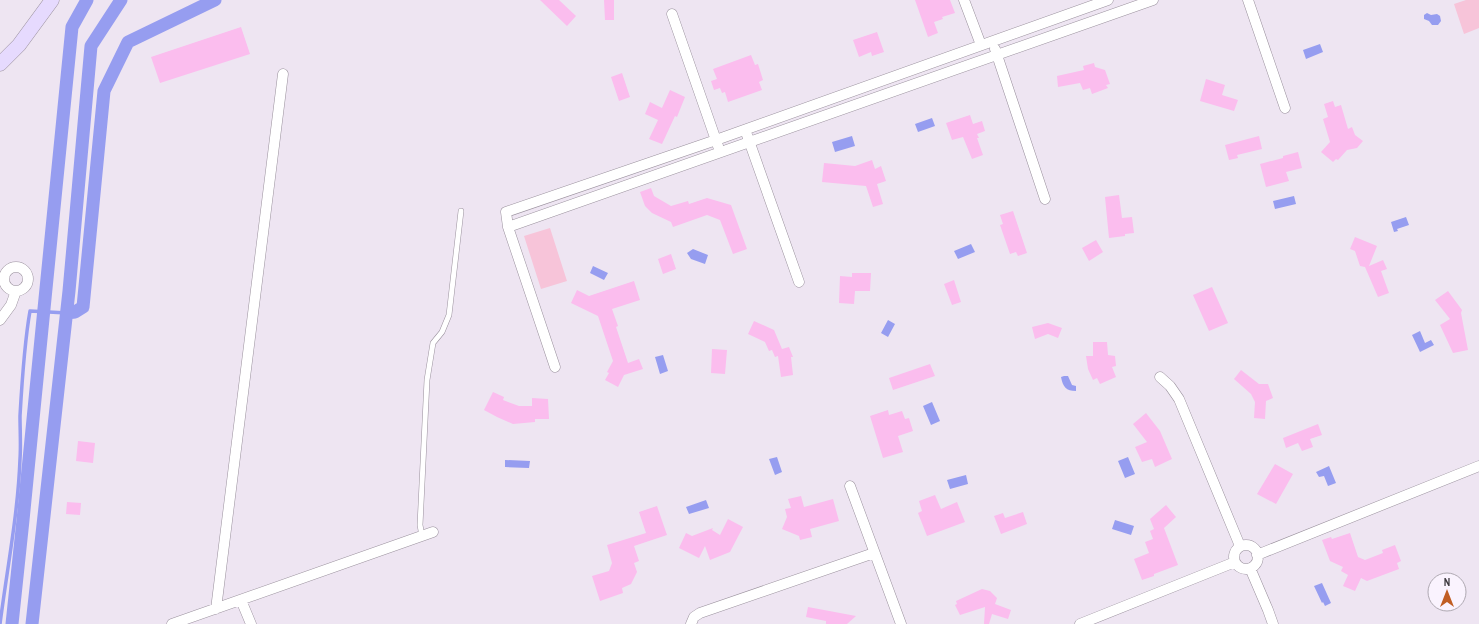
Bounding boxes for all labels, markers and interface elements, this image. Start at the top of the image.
north arrow [1427,572,1467,612]
text: N [1444,575,1450,589]

